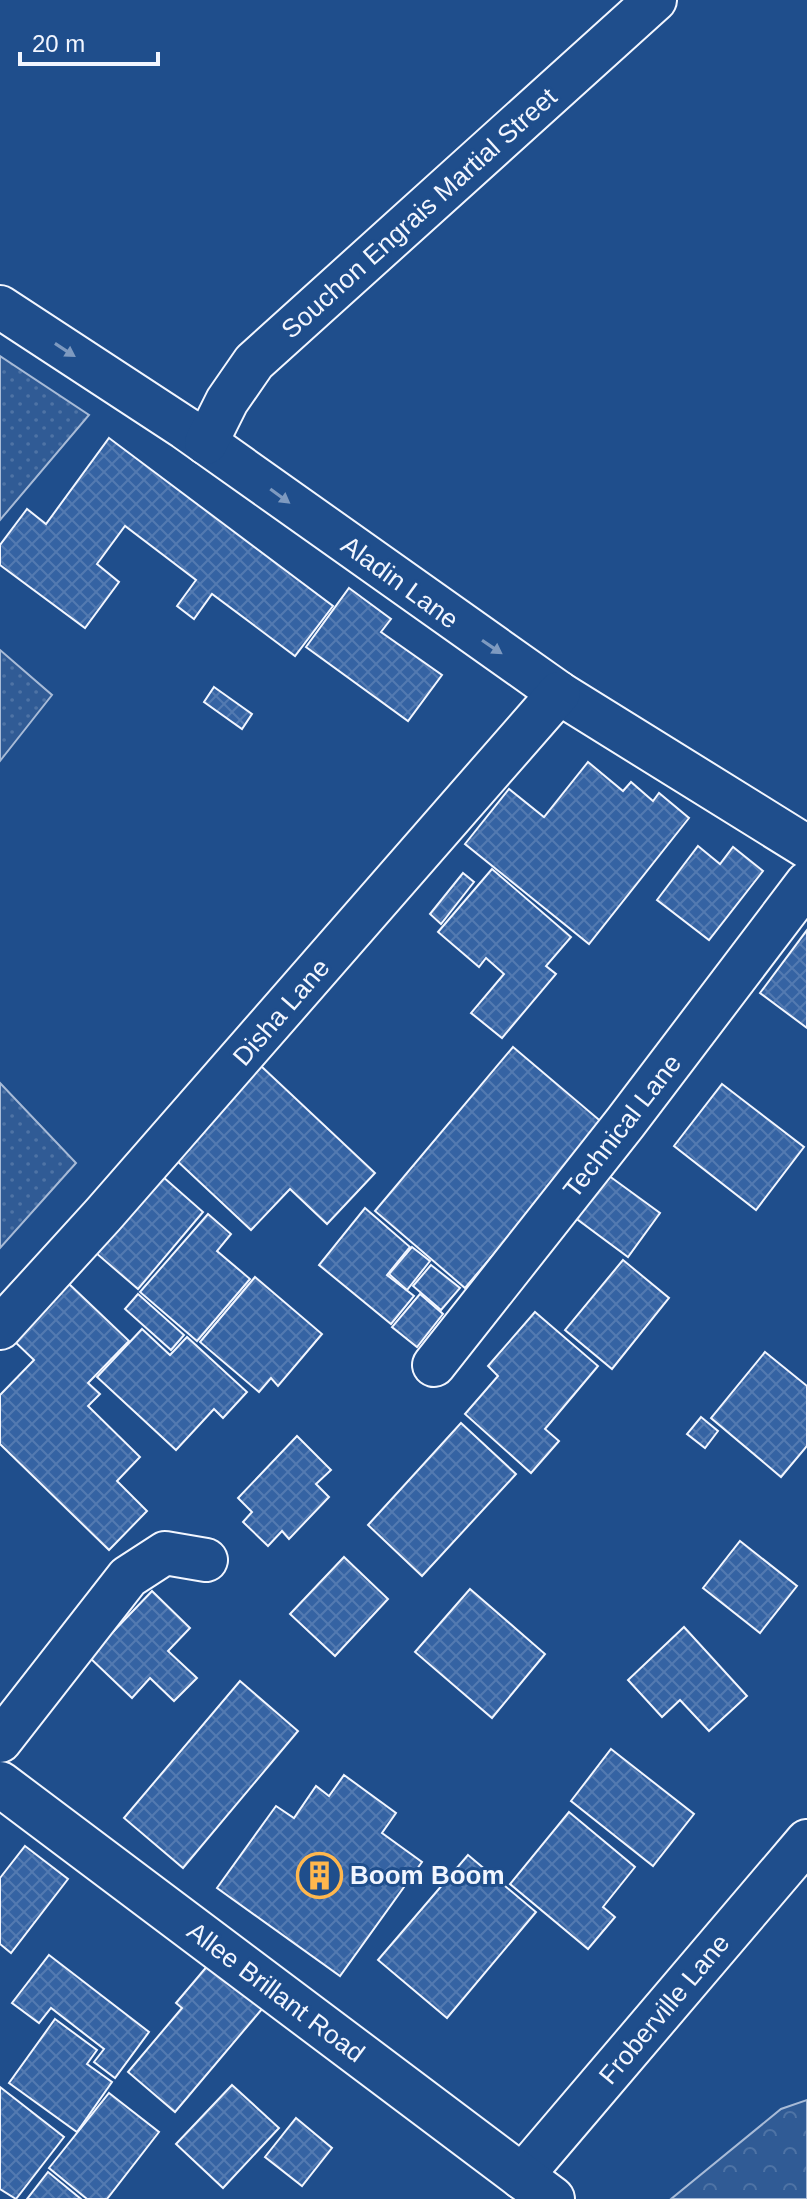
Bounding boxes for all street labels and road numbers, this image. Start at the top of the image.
street label: Souchon Engrais Martial Street [275,81,563,345]
street label: Aladin Lane [336,530,464,634]
street label: Disha Lane [227,953,335,1071]
street label: Technical Lane [557,1048,687,1204]
street label: Allee Brillant Road [182,1916,370,2068]
street label: Froberville Lane [593,1928,735,2090]

